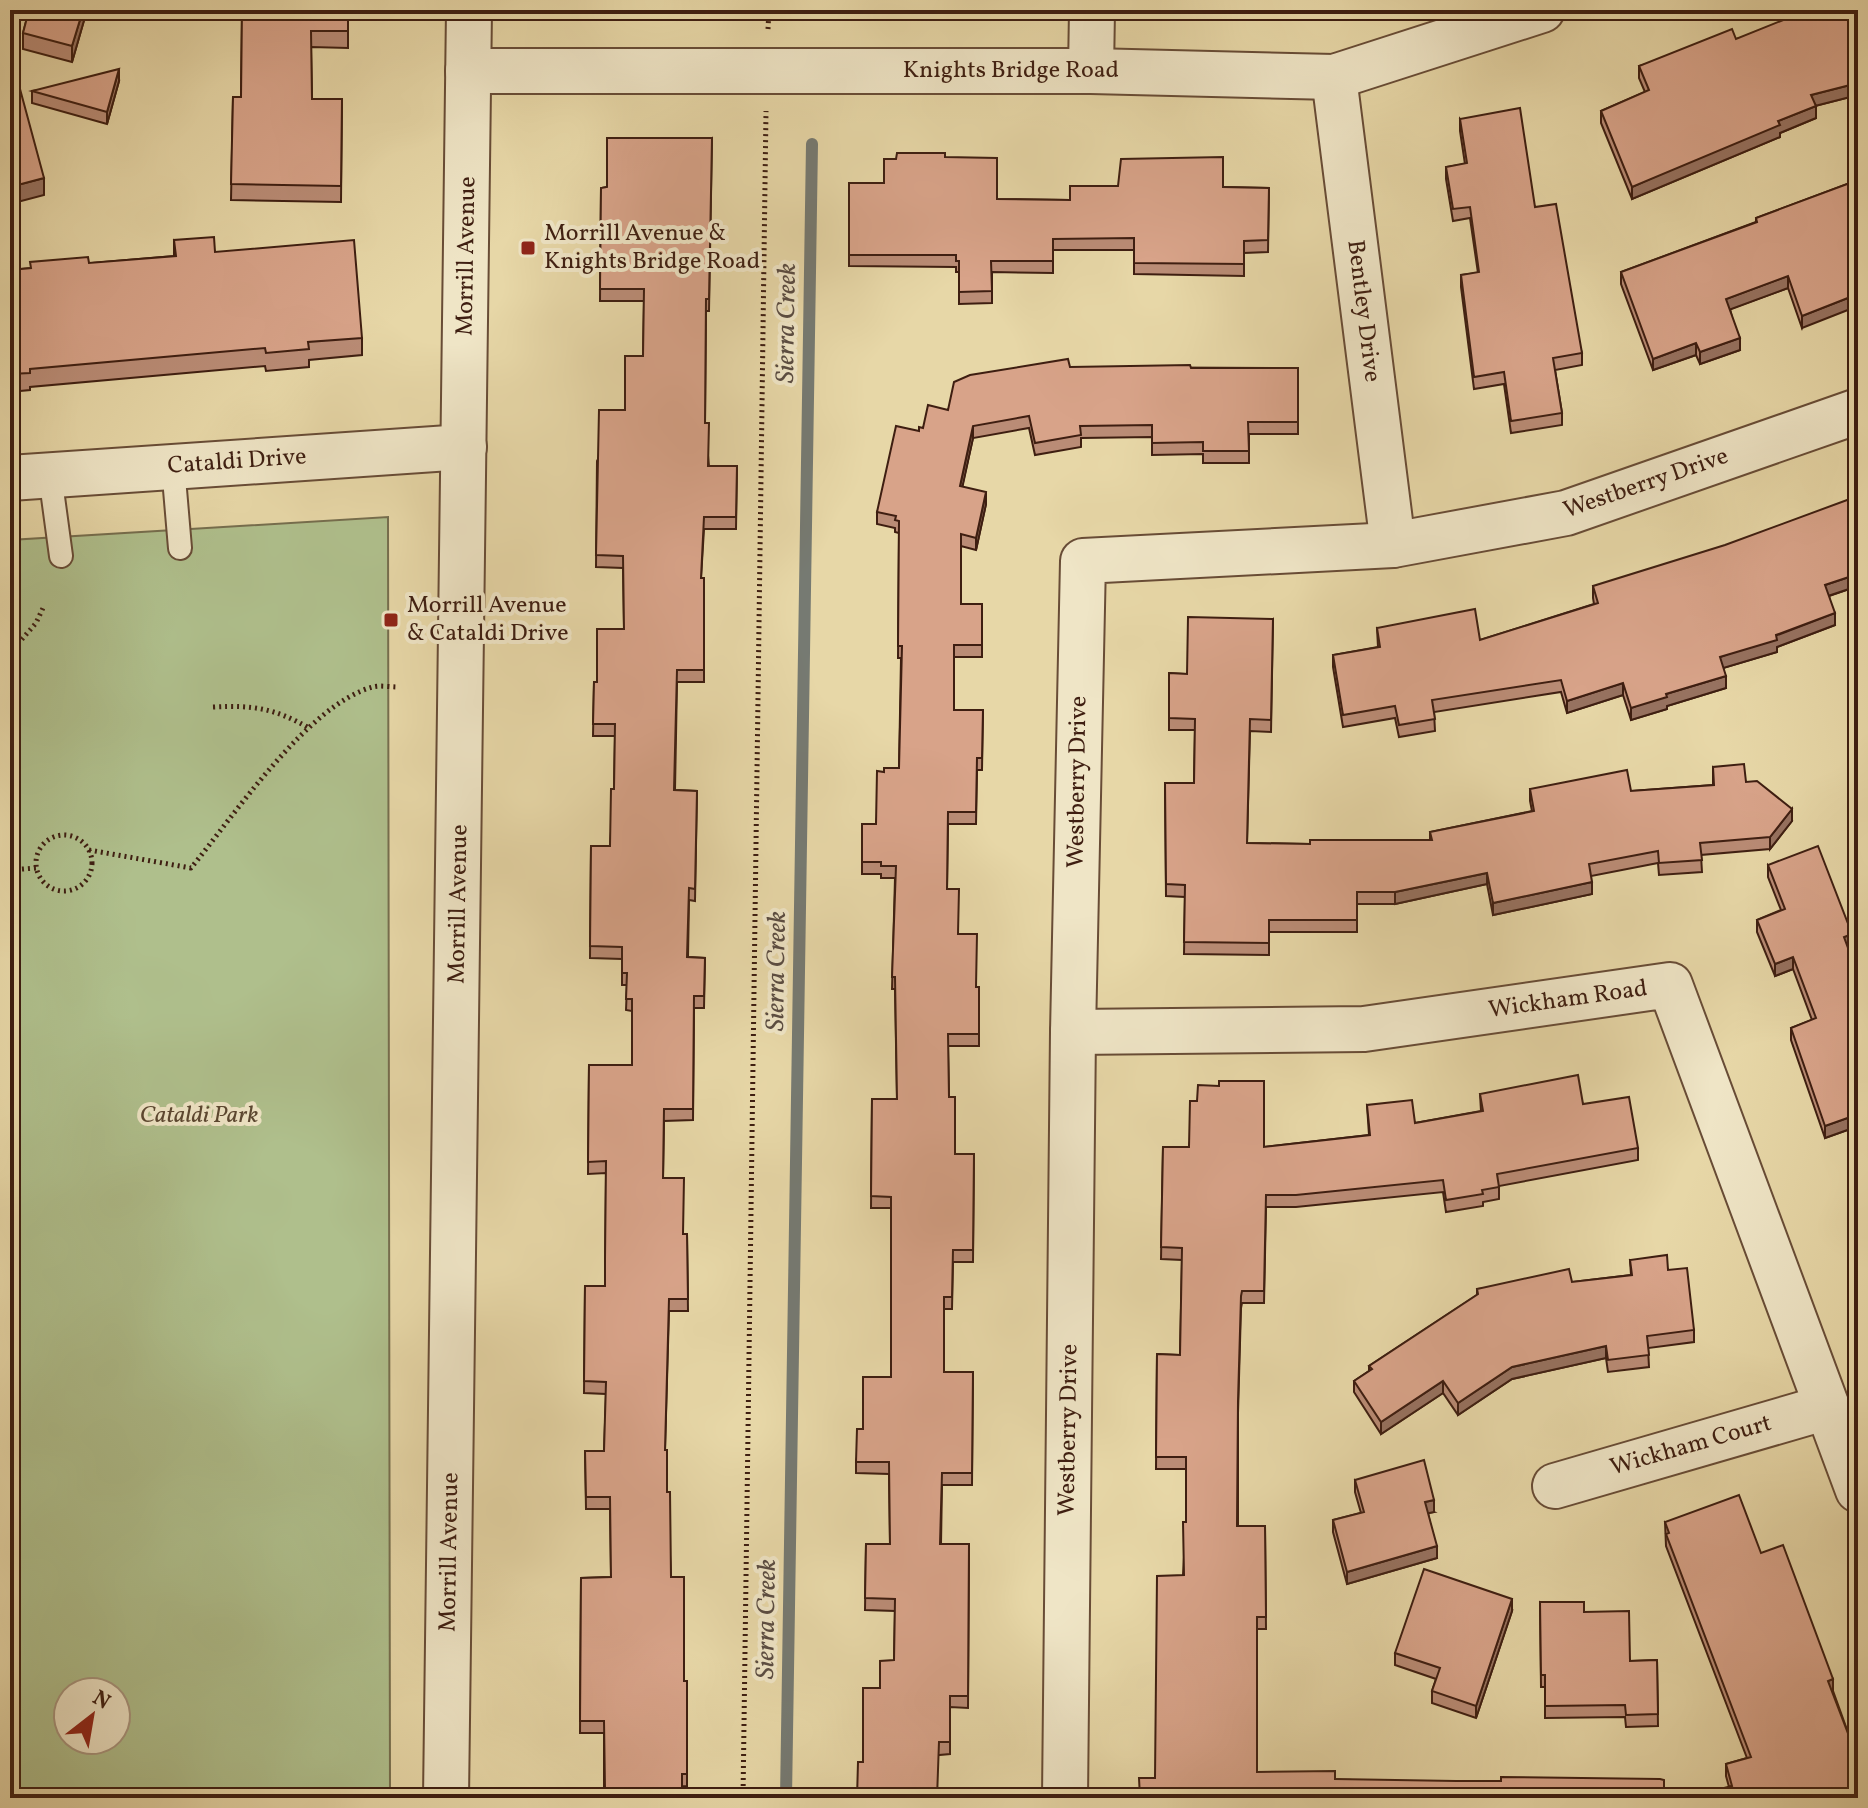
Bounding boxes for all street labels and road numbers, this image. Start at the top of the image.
street label: Knights Bridge Road [903,54,1119,88]
street label: Morrill Avenue [449,176,485,336]
street label: Bentley Drive [1337,238,1389,384]
street label: Cataldi Drive [166,440,308,484]
street label: Westberry Drive [1559,440,1733,528]
street label: Westberry Drive [1059,695,1097,869]
street label: Morrill Avenue [441,824,477,984]
street label: Wickham Road [1486,972,1650,1028]
street label: Westberry Drive [1050,1343,1088,1517]
street label: Wickham Court [1606,1407,1776,1485]
street label: Morrill Avenue [432,1472,468,1632]

